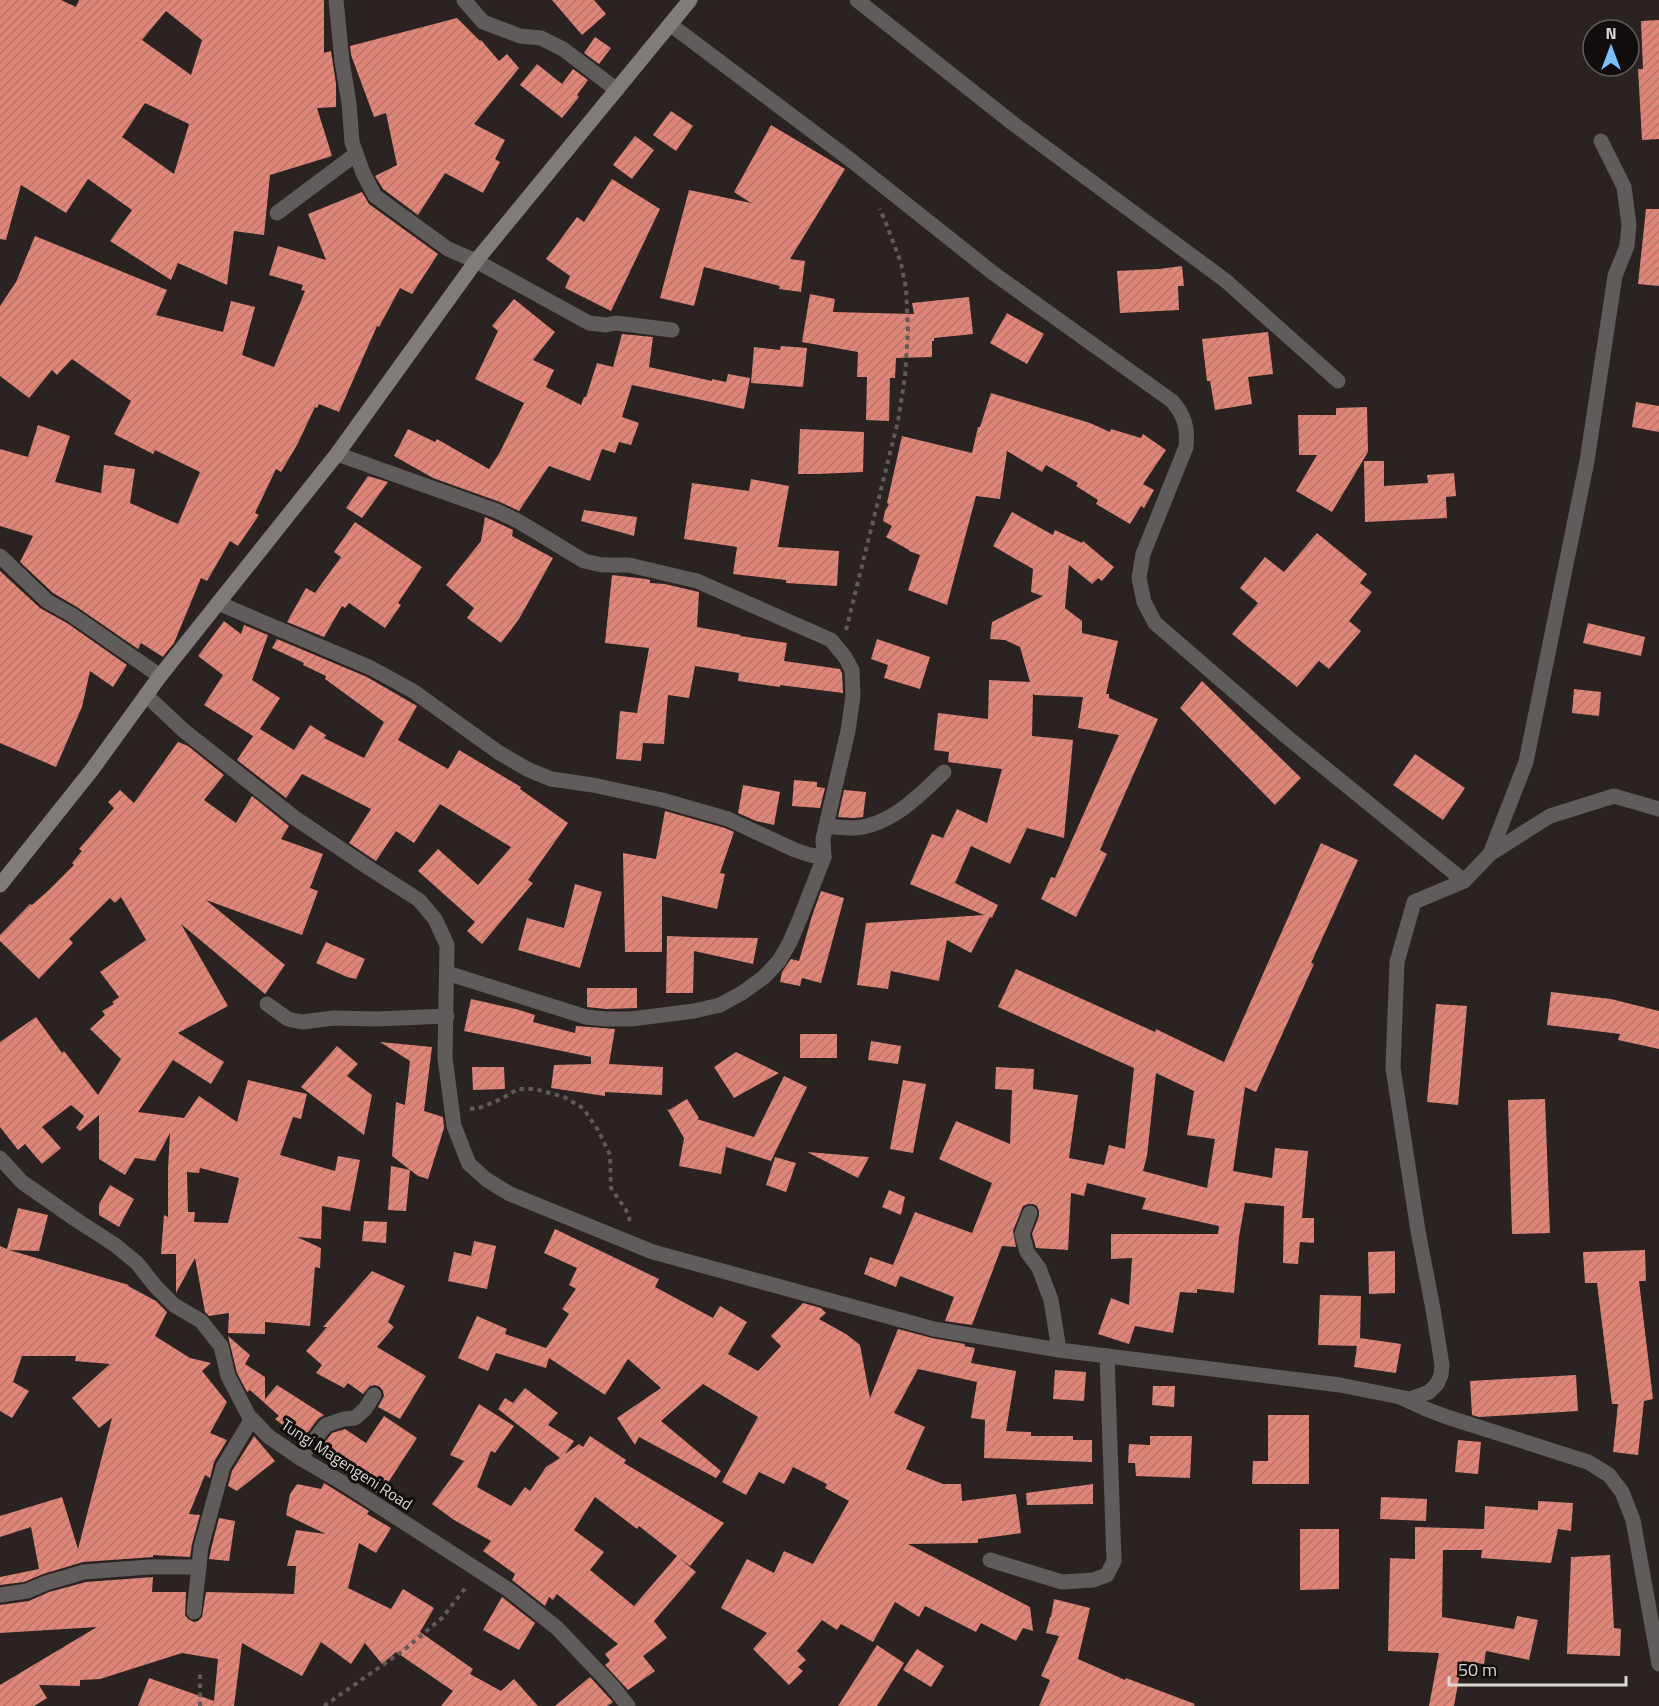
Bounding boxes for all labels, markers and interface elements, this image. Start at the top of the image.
north arrow [1581,18,1641,78]
text: N [1605,21,1617,45]
street label: Tungi Magengeni Road [277,1412,417,1516]
scale bar [1449,1649,1626,1687]
text: 50 m [1458,1656,1497,1683]

